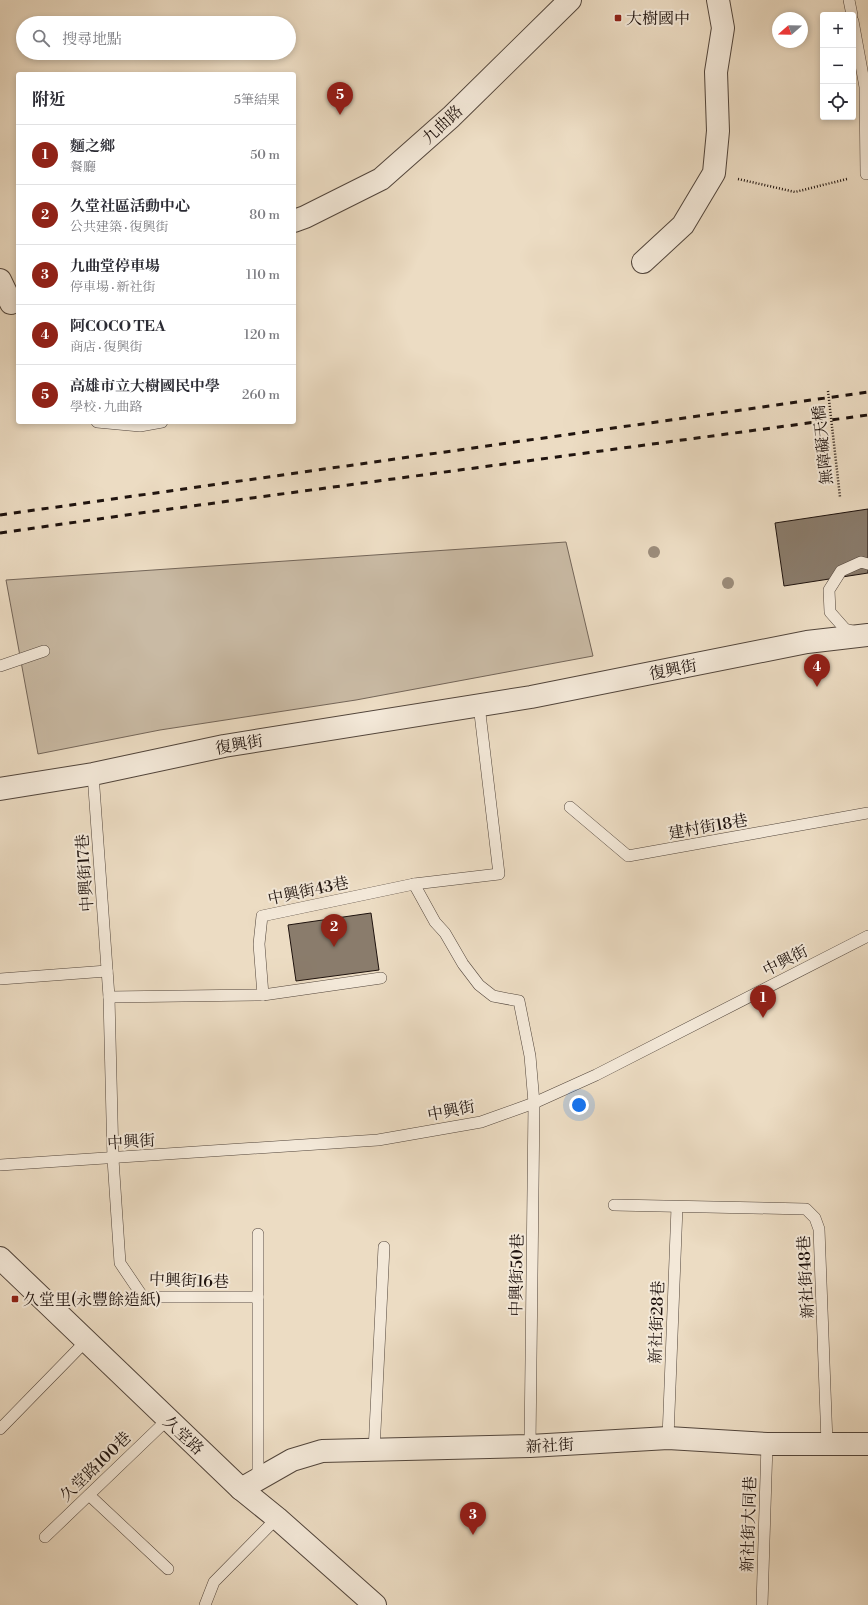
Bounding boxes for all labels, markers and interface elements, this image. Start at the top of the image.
place label: 大樹國中 [626,9,690,29]
north arrow [772,12,808,48]
map controls [820,12,856,120]
button: + [820,12,856,48]
marker: 大樹國中 [613,13,623,23]
search box [16,16,296,60]
icon: search [30,27,52,49]
text: 搜尋地點 [62,30,122,49]
button: − [820,48,856,84]
pin: 5 [327,82,353,115]
button: locate [820,84,856,120]
text: 附近 [32,89,66,111]
text: 5筆結果 [234,92,280,108]
street label: 九曲路 [418,101,467,148]
text: 麵之鄉 [70,137,115,156]
text: 1 [42,147,48,163]
text: 50 m [250,147,280,163]
text: 餐廳 [70,159,96,175]
text: 久堂社區活動中心 [70,197,190,216]
text: 2 [41,207,49,223]
text: 80 m [249,207,280,223]
text: 公共建築 · 復興街 [70,219,169,235]
text: 九曲堂停車場 [70,257,160,276]
text: 3 [41,267,49,283]
text: 110 m [246,267,280,283]
text: 停車場 · 新社街 [70,279,156,295]
text: 阿COCO TEA [70,317,165,336]
text: 4 [41,327,49,343]
text: 120 m [244,327,280,343]
text: 商店 · 復興街 [70,339,143,355]
text: 高雄市立大樹國民中學 [70,377,220,396]
text: 5 [41,387,49,403]
text: 260 m [242,387,280,403]
text: 學校 · 九曲路 [70,399,143,415]
street label: 無障礙天橋 [809,404,837,486]
pin: 4 [804,654,830,687]
street label: 復興街 [648,656,699,684]
street label: 復興街 [214,731,265,759]
street label: 建村街18巷 [667,810,749,844]
street label: 中興街17巷 [72,833,98,913]
street label: 中興街43巷 [266,873,351,909]
pin: 2 [321,914,347,947]
street label: 中興街 [760,941,811,981]
pin: 1 [750,985,776,1018]
your location [569,1095,589,1115]
street label: 中興街 [426,1097,477,1125]
street label: 中興街 [106,1130,156,1154]
street label: 中興街50巷 [506,1233,528,1317]
street label: 新社街48巷 [794,1235,818,1319]
street label: 中興街16巷 [149,1270,229,1292]
street label: 新社街28巷 [646,1280,668,1364]
place label: 久堂里(永豐餘造紙) [23,1290,161,1310]
marker: 久堂里(永豐餘造紙) [10,1294,20,1304]
street label: 久堂路 [159,1412,208,1459]
street label: 久堂路100巷 [56,1428,136,1506]
street label: 新社街 [526,1435,575,1457]
street label: 新社街大同巷 [737,1476,761,1572]
pin: 3 [460,1502,486,1535]

